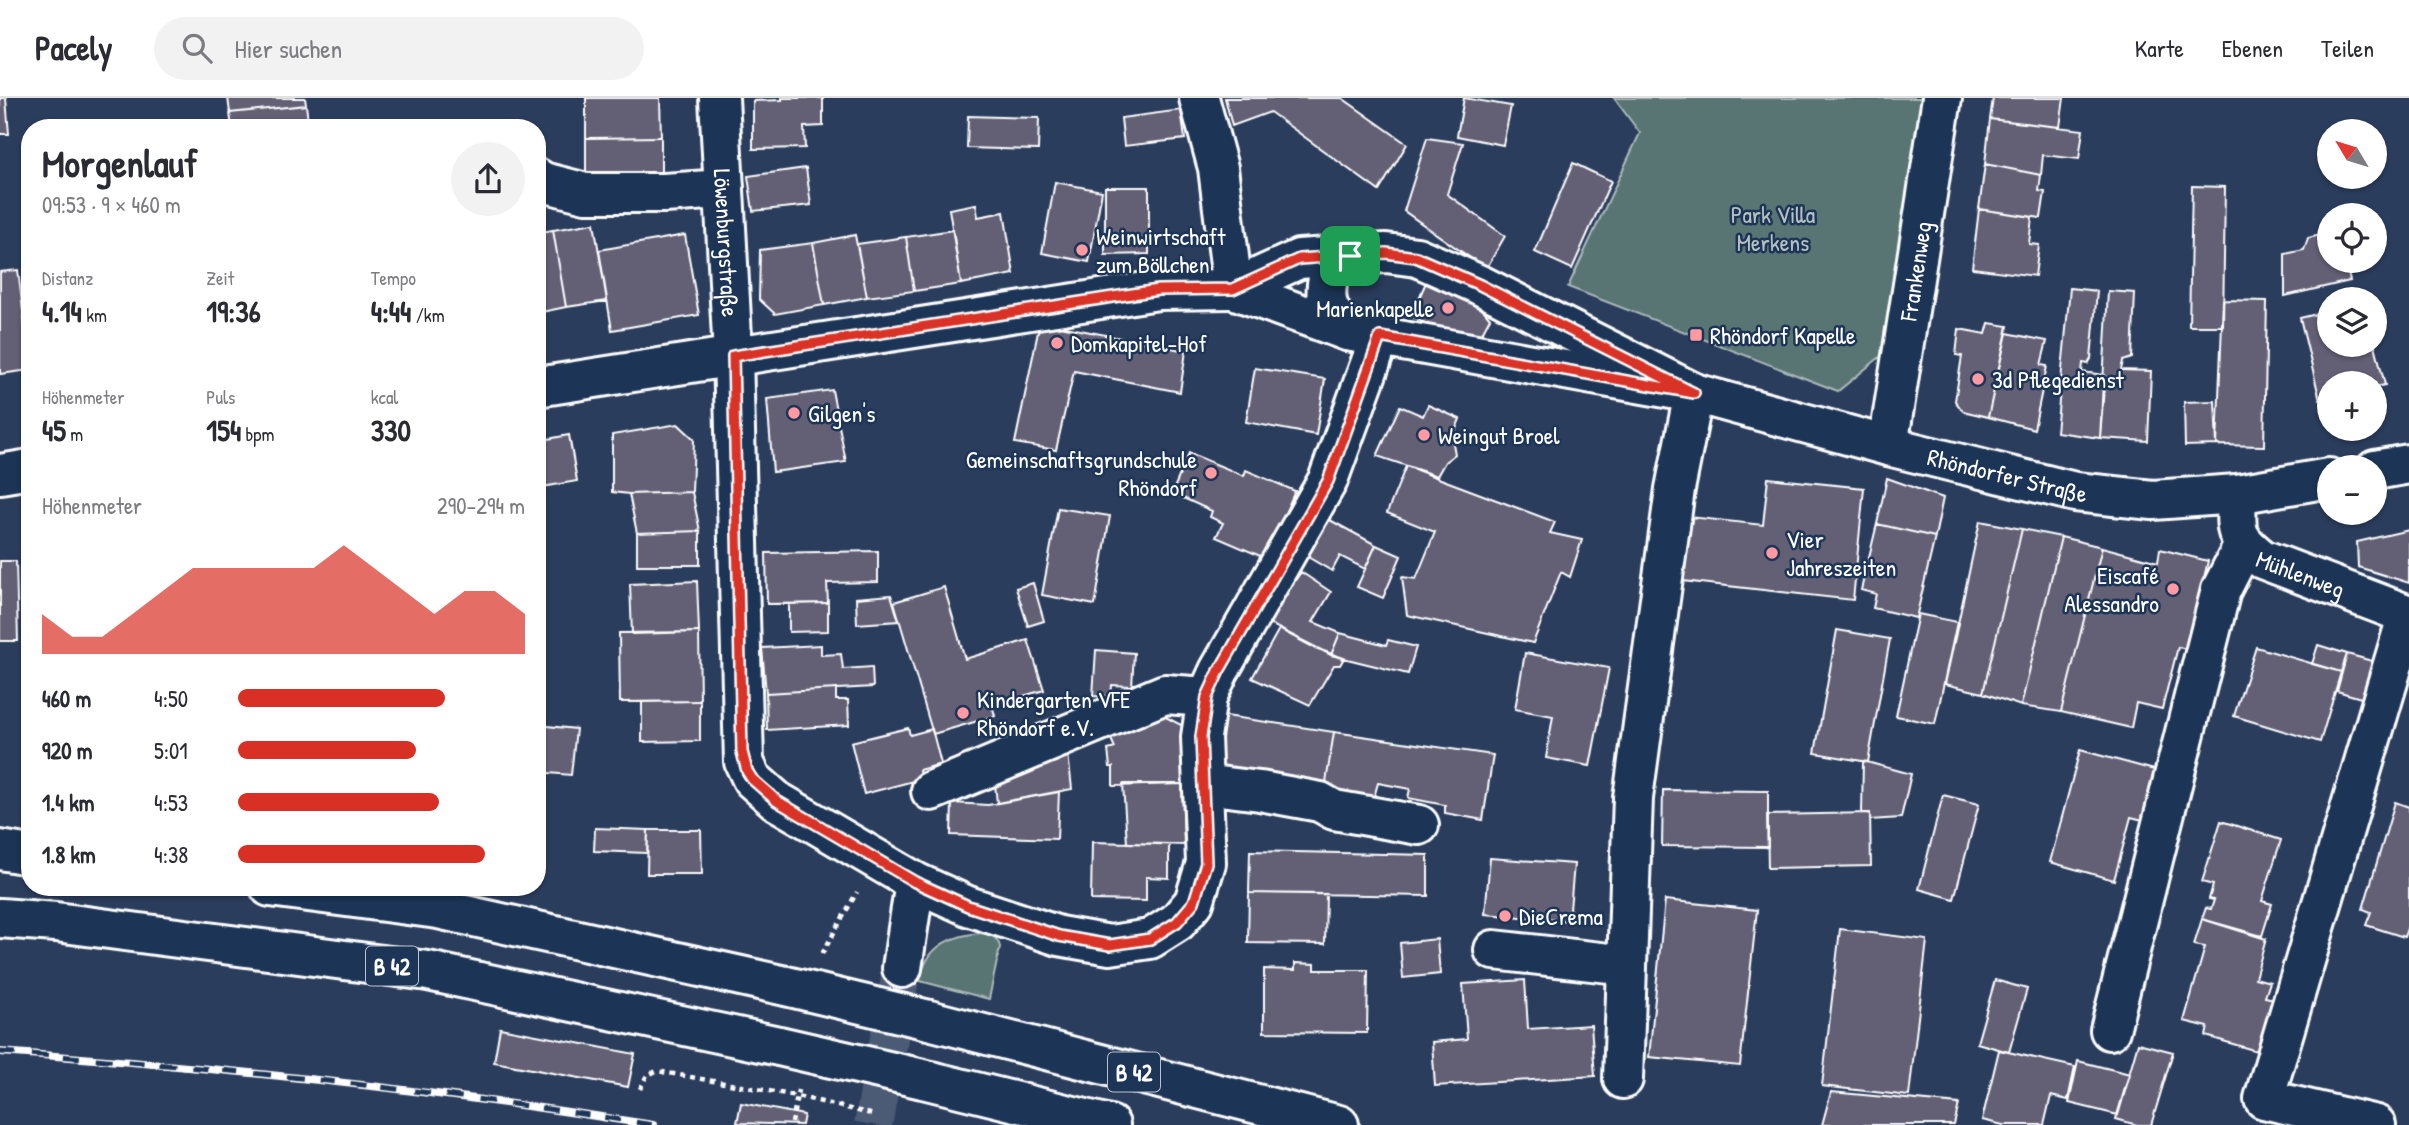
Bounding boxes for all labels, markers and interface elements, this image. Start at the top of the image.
search box [154,17,644,80]
text: Pacely [35,26,112,70]
icon: search [178,29,216,67]
text: Hier suchen [234,31,342,66]
text: Karte [2135,32,2184,64]
text: Ebenen [2222,32,2283,64]
text: Teilen [2321,32,2374,64]
north arrow [2317,119,2387,189]
map controls [2317,119,2387,525]
text: Morgenlauf [42,137,198,189]
button: share [451,142,525,216]
street label: Löwenburgstraße [707,168,747,318]
text: 09:53 · 9 × 460 m [42,189,181,220]
park label: Park Villa Merkens [1731,198,1815,258]
button: locate [2317,203,2387,273]
street label: Frankenweg [1891,219,1939,324]
place label: Weinwirtschaft zum Böllchen [1096,220,1226,280]
pin [1320,226,1380,286]
icon: arrive [1331,237,1369,275]
marker: Weinwirtschaft zum Böllchen [1074,242,1090,258]
text: Distanz [42,265,93,291]
text: Zeit [206,265,234,291]
text: Tempo [371,265,416,291]
button: layers [2317,287,2387,357]
text: 4.14 [42,291,82,331]
text: 19:36 [206,291,261,331]
text: 4:44 [371,291,411,331]
place label: Marienkapelle [1316,292,1434,324]
marker: Marienkapelle [1440,300,1456,316]
text: km [82,302,107,328]
text: /km [411,302,445,328]
place label: Rhöndorf Kapelle [1710,319,1856,351]
place label: Domkapitel-Hof [1071,327,1207,359]
marker: Rhöndorf Kapelle [1688,327,1704,343]
marker: Domkapitel-Hof [1049,335,1065,351]
place label: 3d Pflegedienst [1992,363,2125,395]
marker: 3d Pflegedienst [1970,371,1986,387]
button: + [2317,371,2387,441]
text: Höhenmeter [42,384,125,410]
text: Puls [206,384,235,410]
text: kcal [371,384,398,410]
place label: Gilgen's [808,397,876,429]
marker: Gilgen's [786,405,802,421]
text: 45 [42,410,66,450]
text: 154 [206,410,241,450]
text: 330 [371,410,411,450]
place label: Weingut Broel [1438,419,1560,451]
text: m [66,421,83,447]
text: bpm [241,421,274,447]
marker: Weingut Broel [1416,427,1432,443]
street label: Rhöndorfer Straße [1924,440,2089,509]
place label: Gemeinschaftsgrundschule Rhöndorf [966,443,1197,503]
button: − [2317,455,2387,525]
marker: Gemeinschaftsgrundschule Rhöndorf [1203,465,1219,481]
text: Höhenmeter [42,490,142,521]
text: 290–294 m [437,490,525,521]
place label: Vier Jahreszeiten [1786,523,1896,583]
street label: Mühlenweg [2252,542,2349,605]
marker: Vier Jahreszeiten [1764,545,1780,561]
place label: Eiscafé Alessandro [2064,559,2159,619]
marker: Eiscafé Alessandro [2165,581,2181,597]
text: 460 m [42,683,91,714]
text: 4:50 [154,683,188,714]
place label: Kindergarten VFE Rhöndorf e.V. [977,683,1131,743]
marker: Kindergarten VFE Rhöndorf e.V. [955,705,971,721]
text: 920 m [42,735,92,766]
text: 5:01 [154,735,188,766]
text: 1.4 km [42,787,94,818]
text: 4:53 [154,787,188,818]
text: 1.8 km [42,839,96,870]
text: 4:38 [154,839,188,870]
place label: DieCrema [1519,900,1603,932]
marker: DieCrema [1497,908,1513,924]
road number: B 42 [366,946,418,986]
road number: B 42 [1108,1052,1160,1091]

